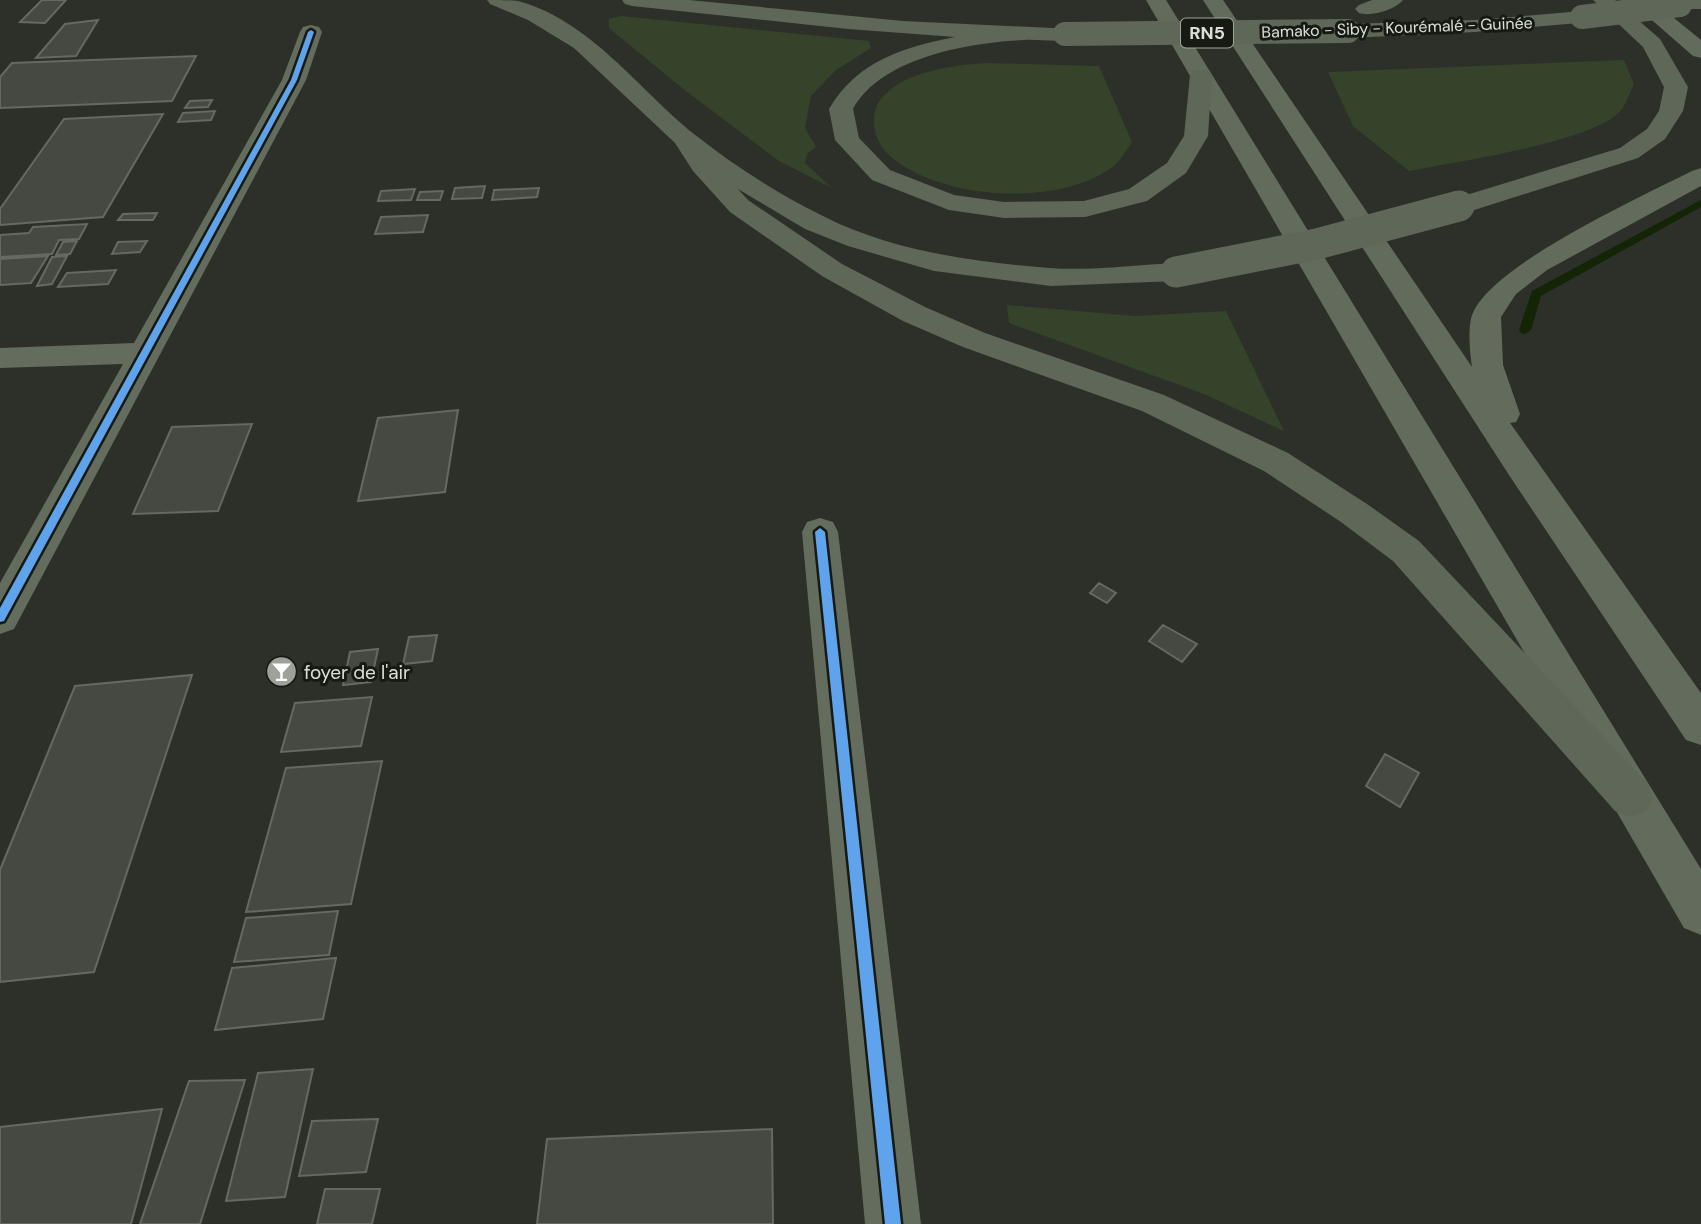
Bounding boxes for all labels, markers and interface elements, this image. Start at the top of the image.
street label: Bamako - Siby - Kourémalé - Guinée [1261,12,1533,43]
road number: RN5 [1181,18,1233,48]
bar icon: foyer de l'air [264,655,298,689]
place label: foyer de l'air [304,660,410,685]

